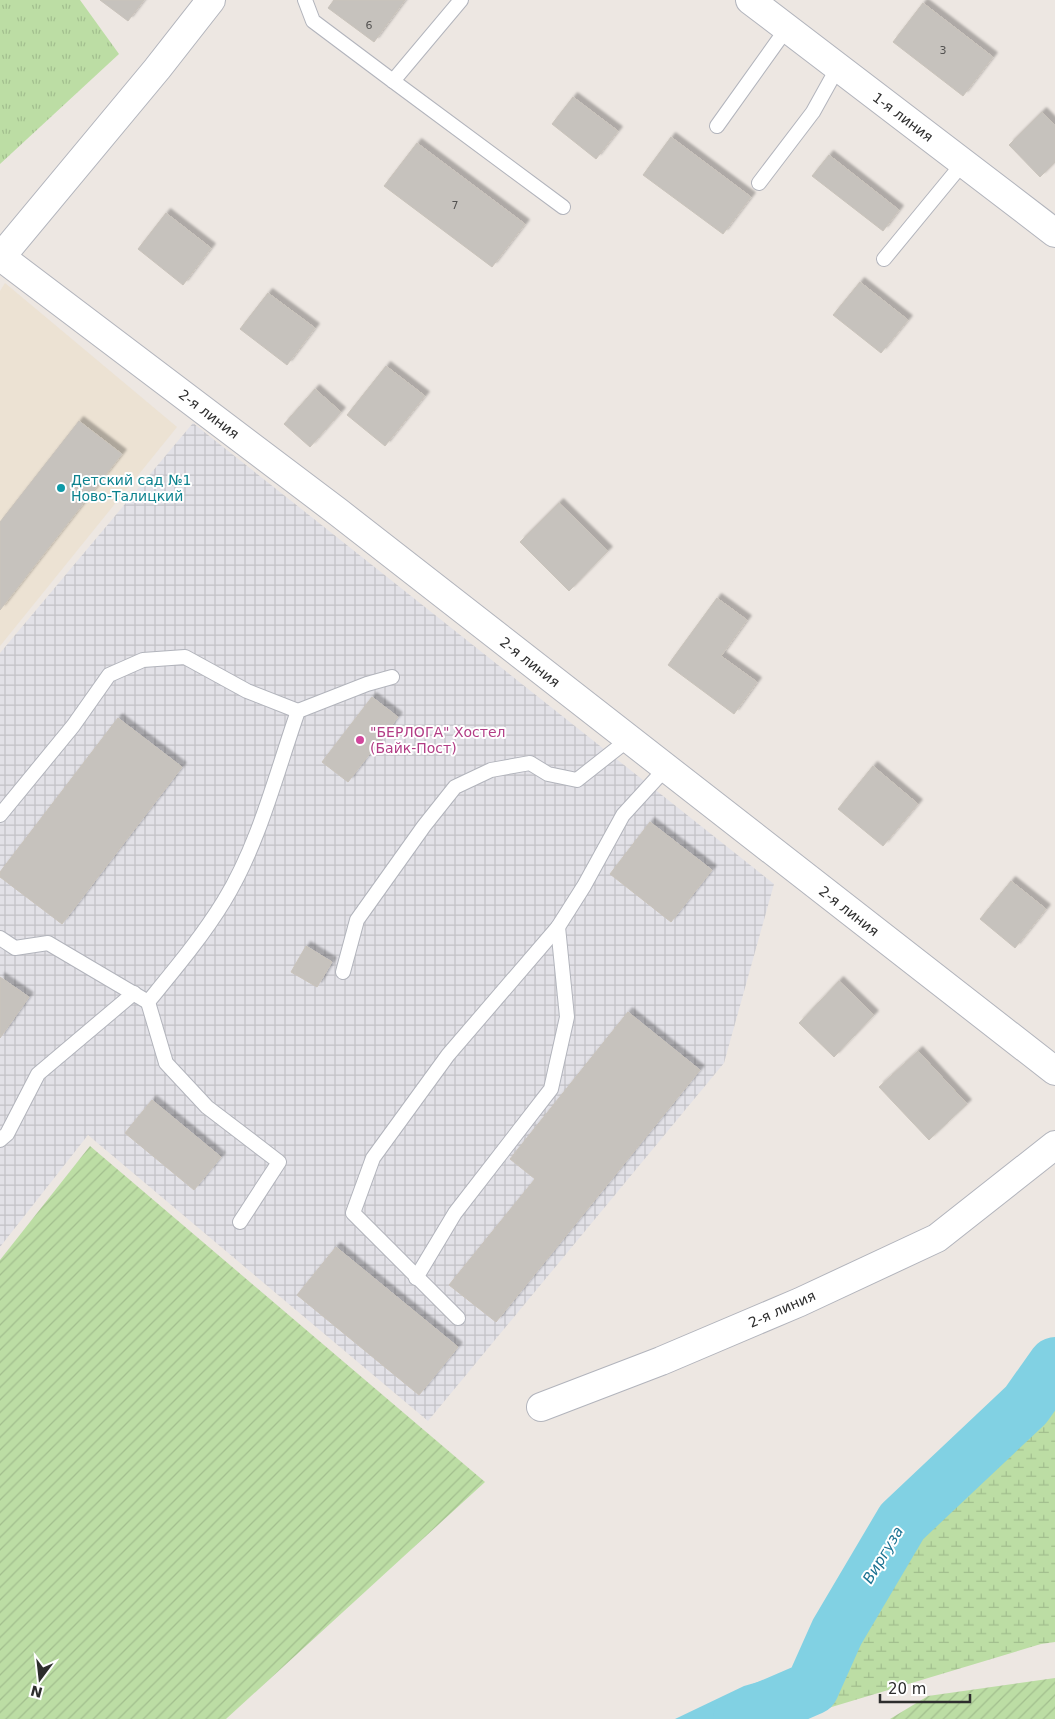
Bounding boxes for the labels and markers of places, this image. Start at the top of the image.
place label: Детский сад №1 Ново-Талицкий [71,472,191,504]
marker: Детский сад №1 Ново-Талицкий [55,482,67,494]
place label: "БЕРЛОГА" Хостел (Байк-Пост) [370,724,505,756]
marker: "БЕРЛОГА" Хостел (Байк-Пост) [354,734,366,746]

